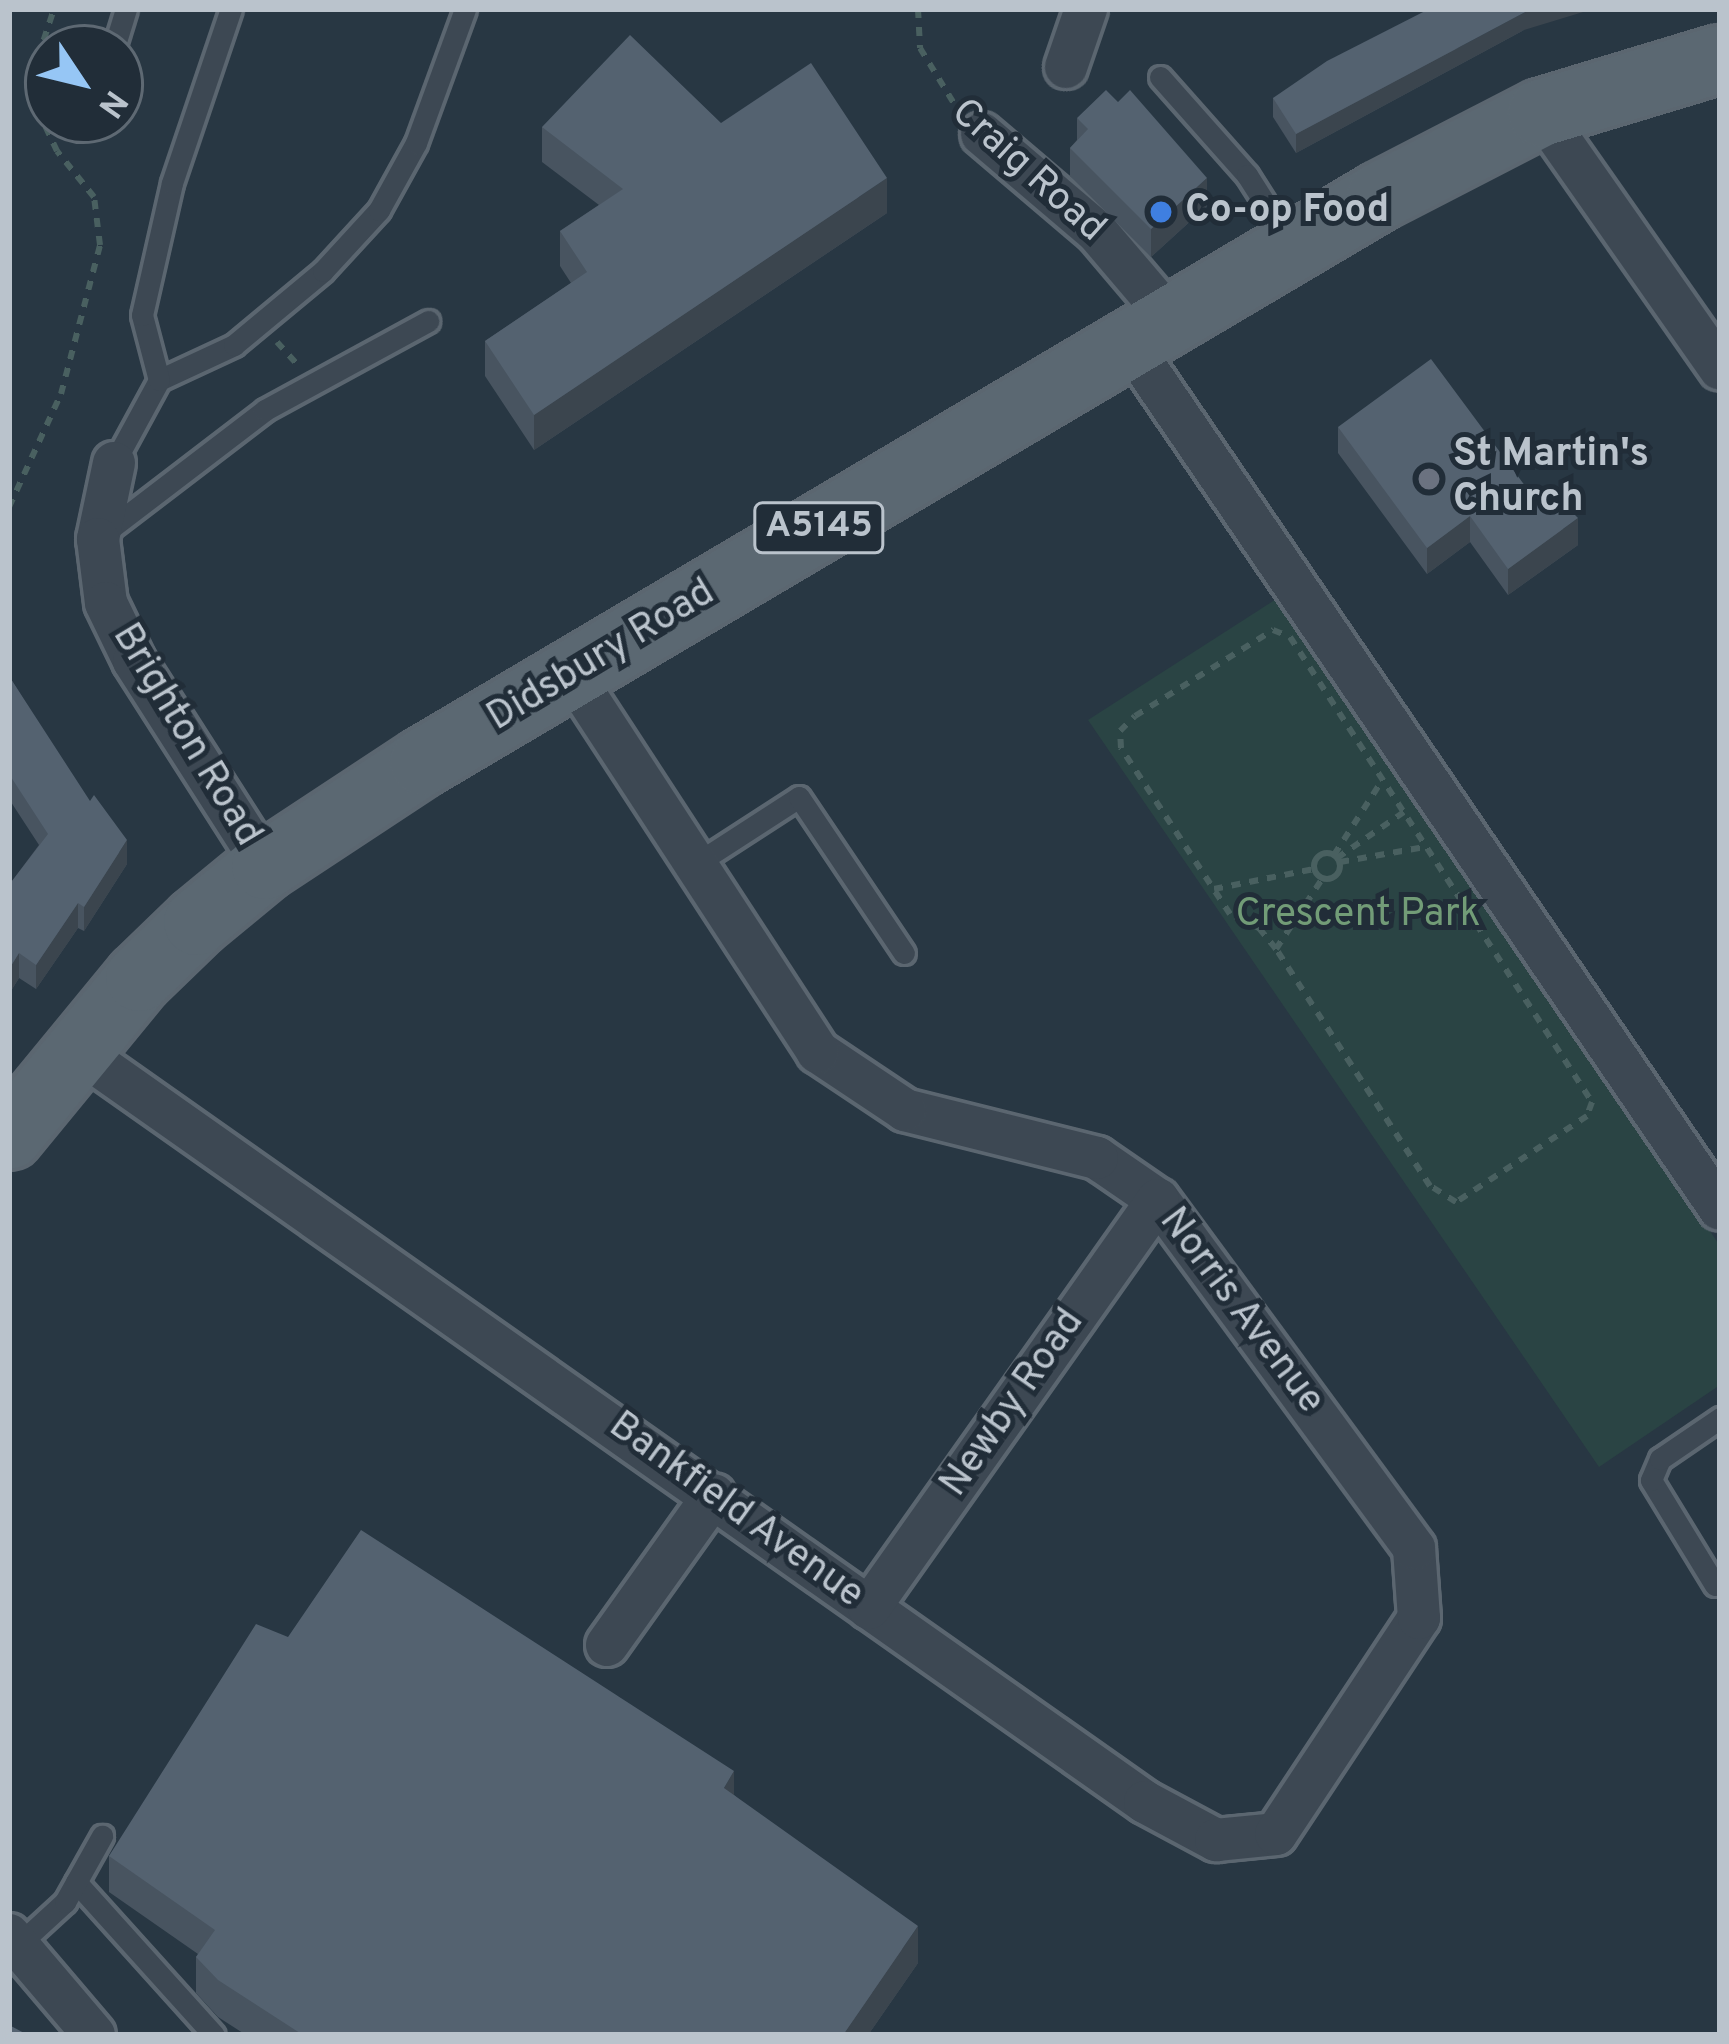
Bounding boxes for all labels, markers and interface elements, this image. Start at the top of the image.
north arrow [24,24,144,144]
text: N [87,81,135,125]
street label: Craig Road [940,91,1114,253]
place label: Co-op Food [1185,189,1389,235]
marker: Co-op Food [1148,199,1174,225]
place label: St Martin's Church [1453,434,1649,525]
marker: St Martin's Church [1416,466,1442,492]
road number: A5145 [753,498,885,558]
street label: Didsbury Road [480,571,724,743]
street label: Brighton Road [100,616,270,856]
park label: Crescent Park [1236,893,1480,939]
street label: Norris Avenue [1147,1199,1333,1425]
street label: Newby Road [932,1301,1096,1507]
street label: Bankfield Avenue [598,1403,872,1621]

